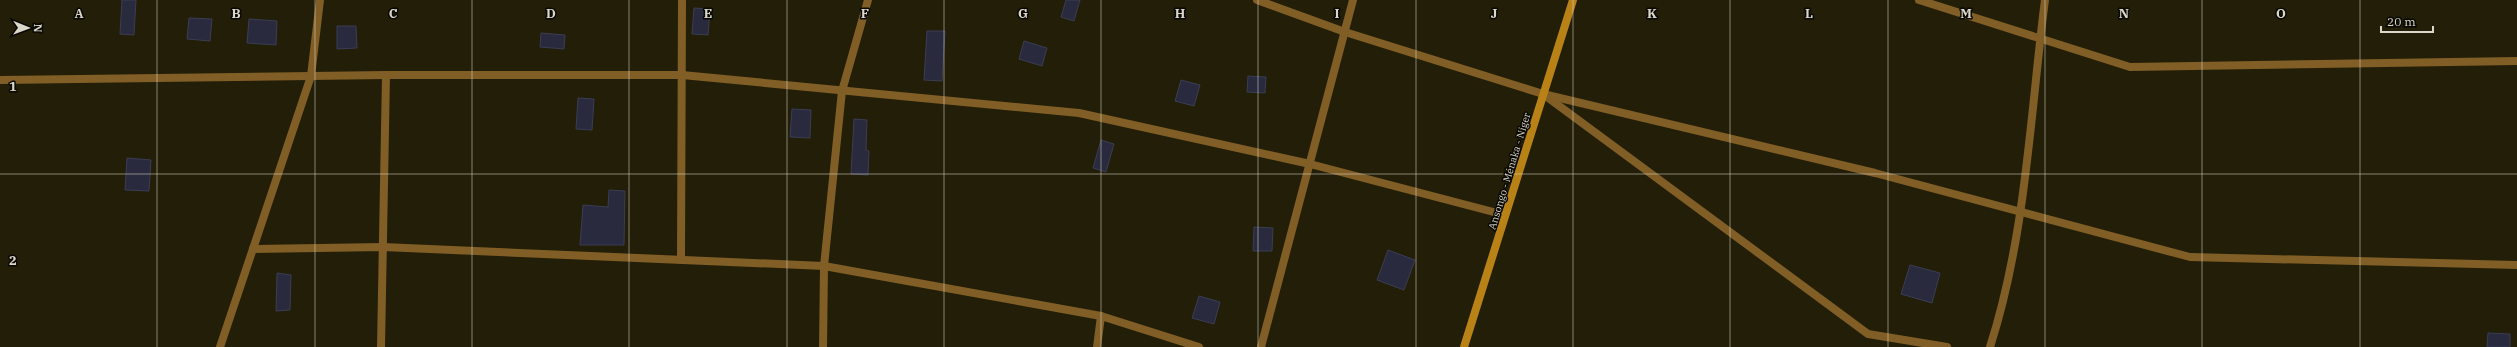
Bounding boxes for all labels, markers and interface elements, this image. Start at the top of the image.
text: A [74,5,84,22]
text: B [231,5,241,22]
text: C [389,5,398,22]
text: D [546,5,556,22]
text: E [704,5,712,22]
text: F [861,5,869,22]
text: G [1018,5,1028,22]
text: H [1175,5,1186,22]
text: I [1335,5,1340,22]
text: J [1491,5,1498,22]
text: K [1647,5,1657,22]
text: L [1805,5,1813,22]
text: M [1960,5,1972,22]
text: N [2119,5,2129,22]
text: O [2276,5,2286,22]
north arrow [8,8,48,48]
scale bar [2381,8,2433,34]
text: 20 m [2387,14,2416,29]
text: N [31,24,45,33]
text: 1 [9,78,17,95]
street label: Ansongo - Ménaka - Niger [1485,111,1534,231]
text: 2 [9,252,17,269]

